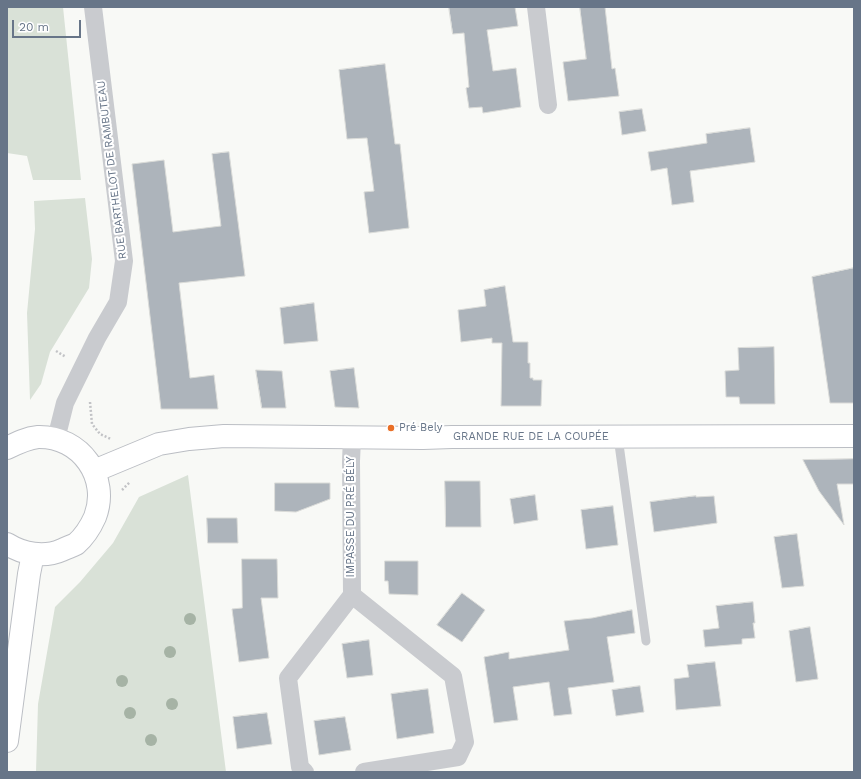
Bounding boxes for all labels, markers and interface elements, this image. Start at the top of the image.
scale bar [14,12,83,38]
text: 20 m [19,20,49,34]
street label: RUE BARTHELOT DE RAMBUTEAU [94,80,130,260]
place label: Pré Bely [399,421,442,435]
marker: Pré Bely [386,423,396,433]
street label: GRANDE RUE DE LA COUPÉE [453,430,609,444]
street label: IMPASSE DU PRÉ BÉLY [344,457,358,577]

